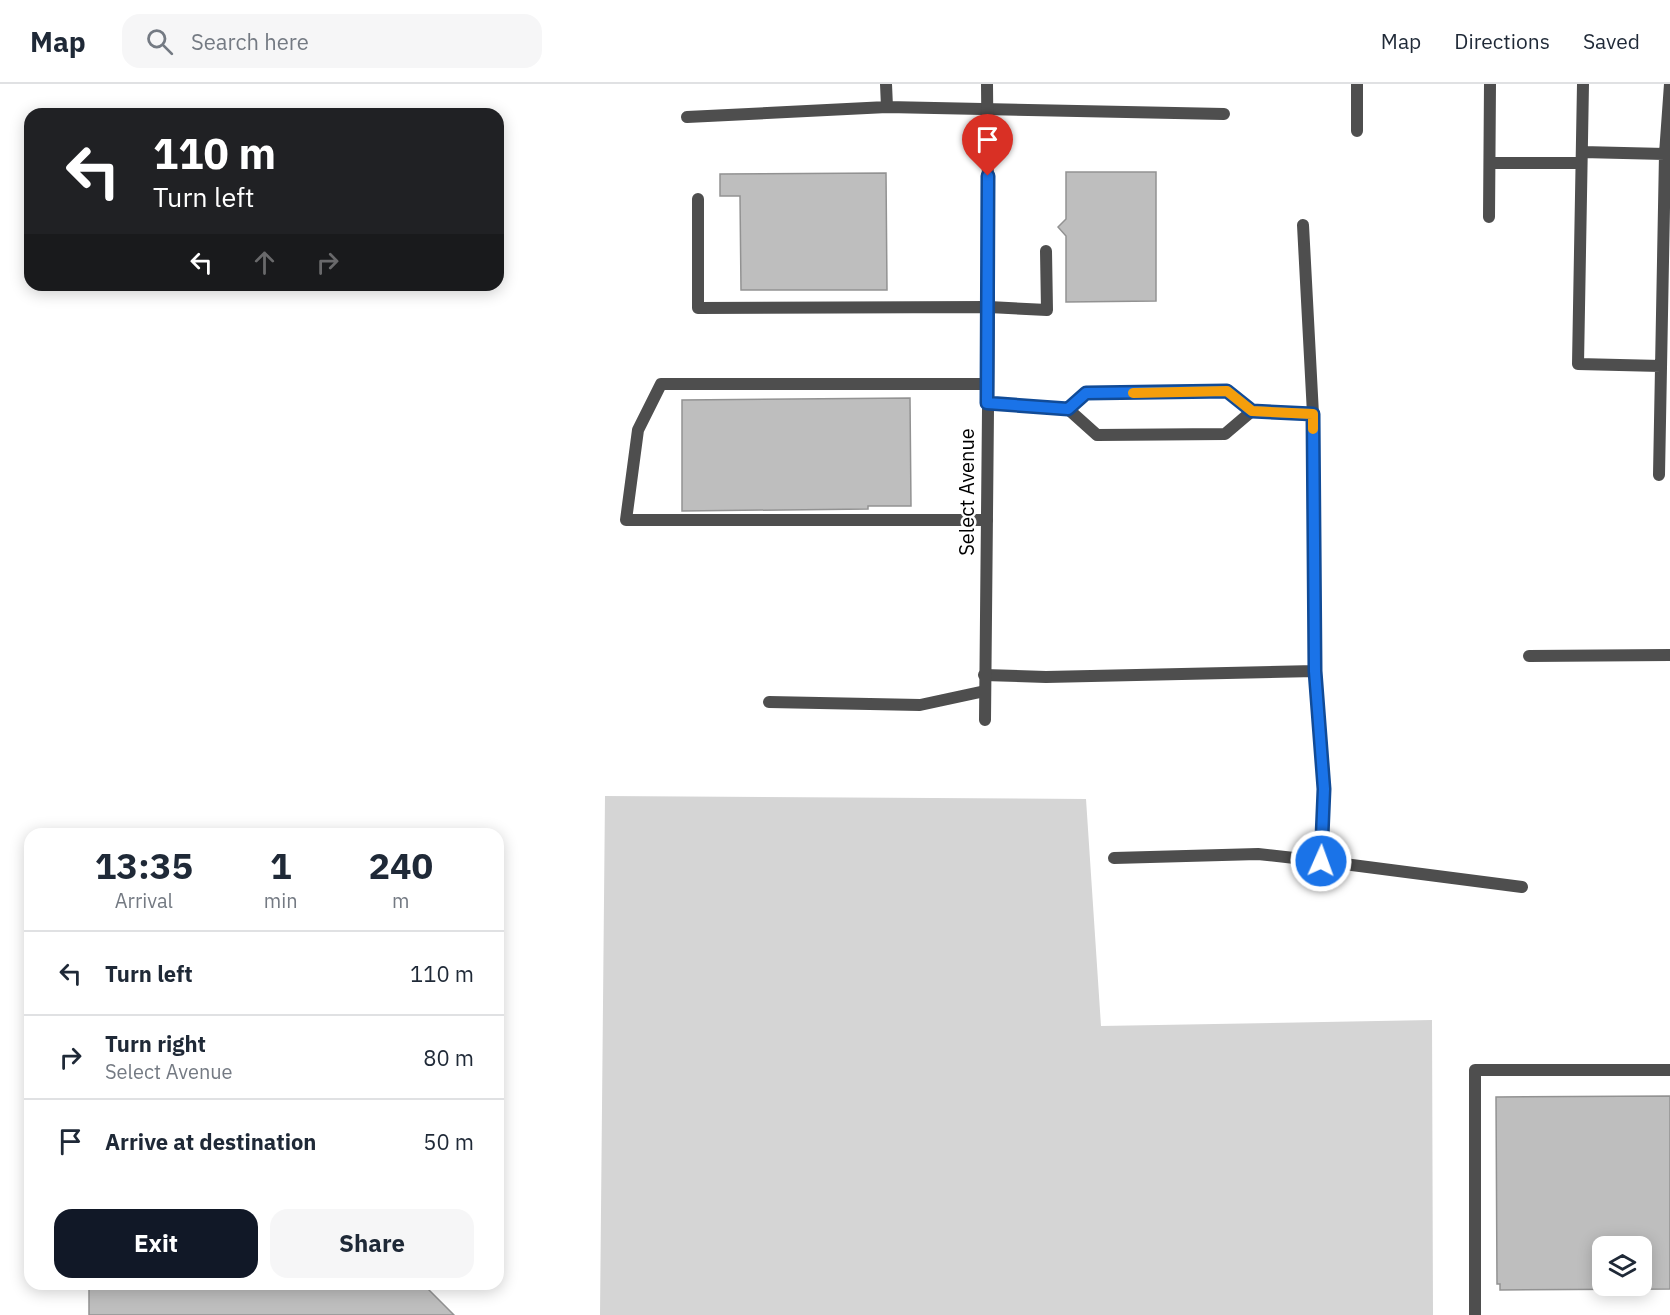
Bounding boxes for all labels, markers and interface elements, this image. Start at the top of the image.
search box [122,14,542,68]
text: Map [30,23,86,60]
icon: search [143,25,176,58]
text: Search here [191,27,309,56]
text: Map [1381,27,1421,55]
text: Directions [1454,27,1550,55]
text: Saved [1583,27,1640,55]
pin [962,114,1013,176]
icon: arrive [971,123,1004,156]
text: 110 m [153,126,276,181]
icon: left [54,132,132,210]
text: Turn left [153,179,254,214]
icon: left [185,246,218,279]
icon: ahead [248,246,281,279]
icon: right [311,246,344,279]
street label: Select Avenue [953,428,980,556]
position arrow [1289,829,1353,893]
text: 13:35 [95,842,193,889]
text: 1 [270,842,292,889]
text: 240 [368,842,433,889]
text: Arrival [115,887,173,914]
text: min [264,887,298,914]
text: m [392,887,410,914]
icon: left [54,957,87,990]
text: Turn left [105,959,193,988]
text: 110 m [410,959,474,988]
text: Turn right [105,1029,206,1058]
icon: right [54,1041,87,1074]
text: 80 m [423,1043,474,1072]
text: Select Avenue [105,1058,233,1085]
icon: arrive [54,1125,87,1158]
text: Arrive at destination [105,1127,316,1156]
text: 50 m [423,1127,474,1156]
button: Exit [54,1209,258,1278]
button: Share [270,1209,474,1278]
map controls [1592,1236,1652,1296]
button: layers [1592,1236,1652,1296]

